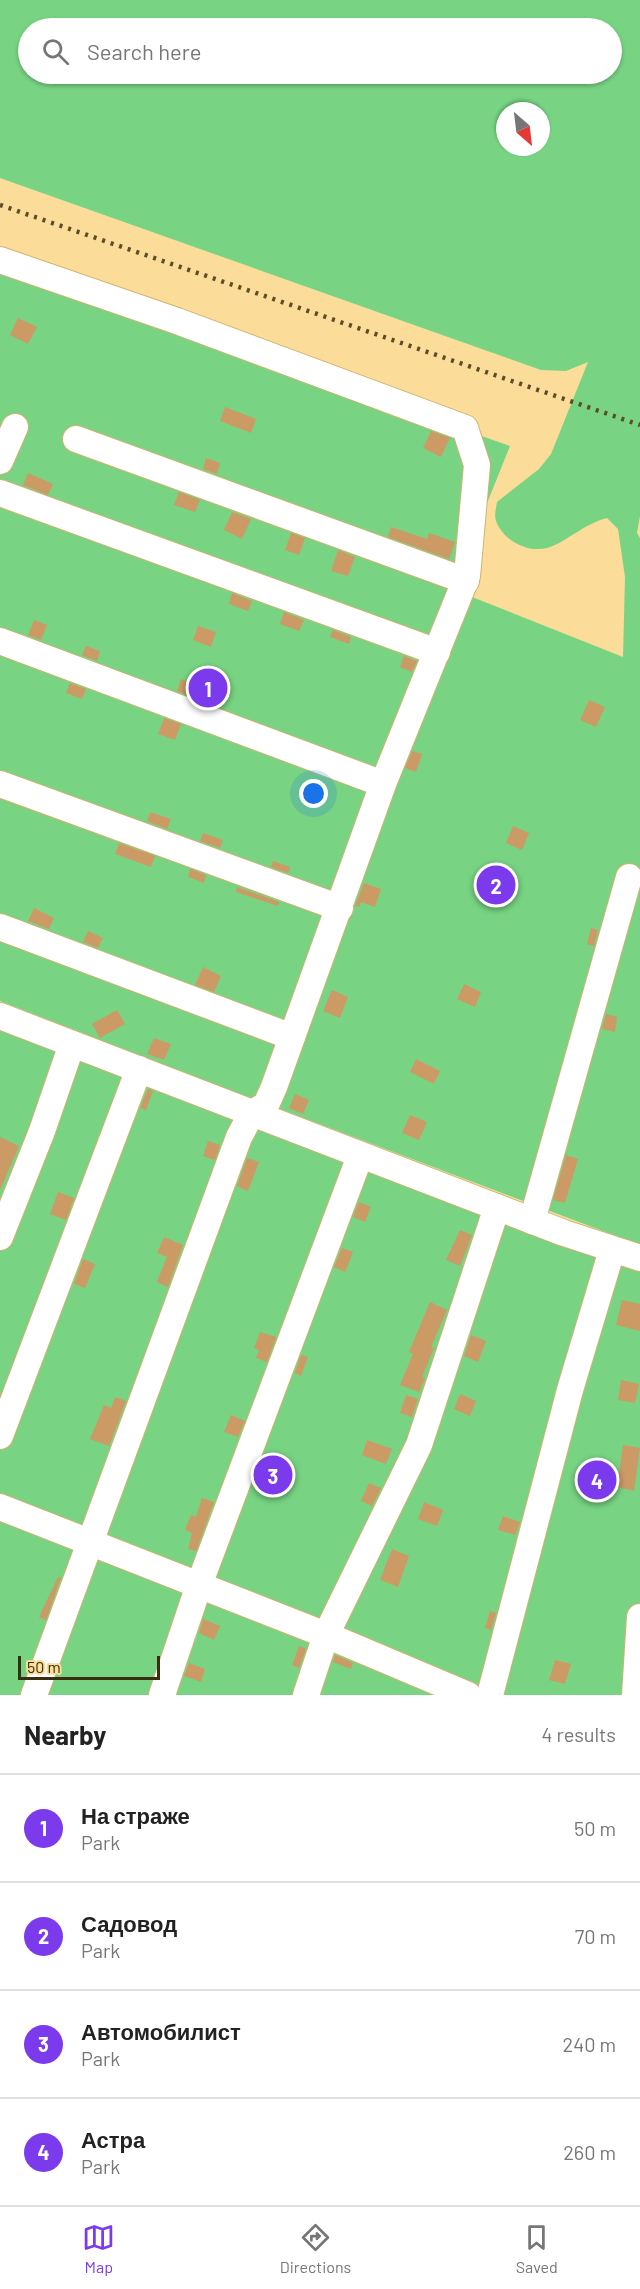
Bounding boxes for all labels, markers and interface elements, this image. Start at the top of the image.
search box [18,18,622,84]
icon: search [39,35,72,68]
text: Search here [87,38,201,64]
north arrow [496,102,550,156]
pin: 1 [188,666,228,710]
your location [299,779,328,808]
pin: 2 [476,862,516,908]
pin: 3 [254,1452,292,1498]
pin: 4 [578,1458,616,1502]
scale bar [18,1653,160,1680]
text: 50 m [27,1657,61,1676]
text: Nearby [24,1719,106,1750]
text: 4 results [541,1722,616,1746]
text: На страже [81,1802,190,1828]
text: 1 [40,1816,47,1840]
text: 50 m [574,1816,616,1840]
text: Park [81,1830,120,1854]
text: Садовод [81,1910,177,1936]
text: 2 [38,1924,49,1948]
text: 70 m [575,1924,616,1948]
text: Park [81,1938,120,1962]
text: Автомобилист [81,2018,241,2044]
text: 3 [38,2032,49,2056]
text: 240 m [562,2032,616,2056]
text: Park [81,2046,120,2070]
text: Астра [81,2126,145,2152]
text: 4 [37,2140,50,2164]
text: 260 m [563,2140,616,2164]
text: Park [81,2154,120,2178]
tab: Map [82,2221,115,2276]
tab: Directions [280,2221,351,2276]
tab: Saved [516,2221,558,2276]

